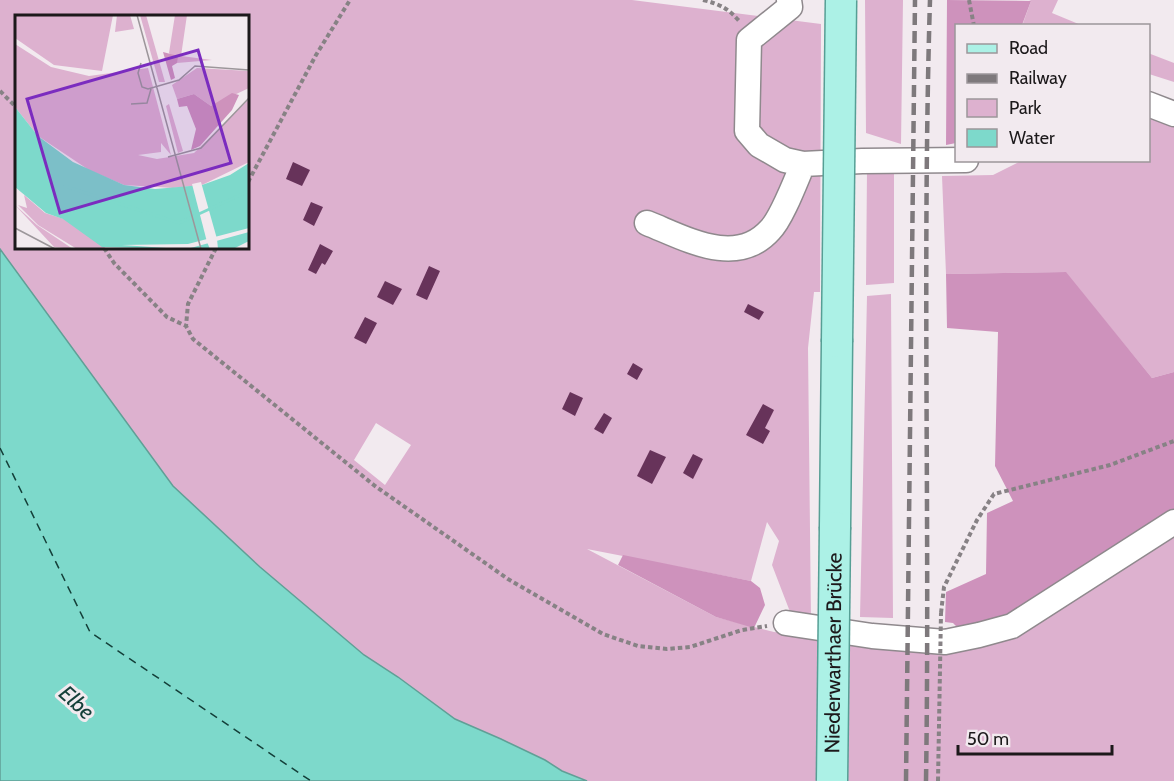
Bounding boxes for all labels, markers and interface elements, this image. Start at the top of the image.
inset map [15,15,249,249]
legend [955,24,1150,162]
text: Road [1009,37,1048,59]
text: Railway [1009,67,1067,89]
text: Park [1009,97,1042,119]
text: Water [1009,127,1055,149]
street label: Niederwarthaer Brücke [819,552,847,754]
water label: Elbe [54,680,100,725]
scale bar [958,718,1112,756]
text: 50 m [967,728,1009,750]

